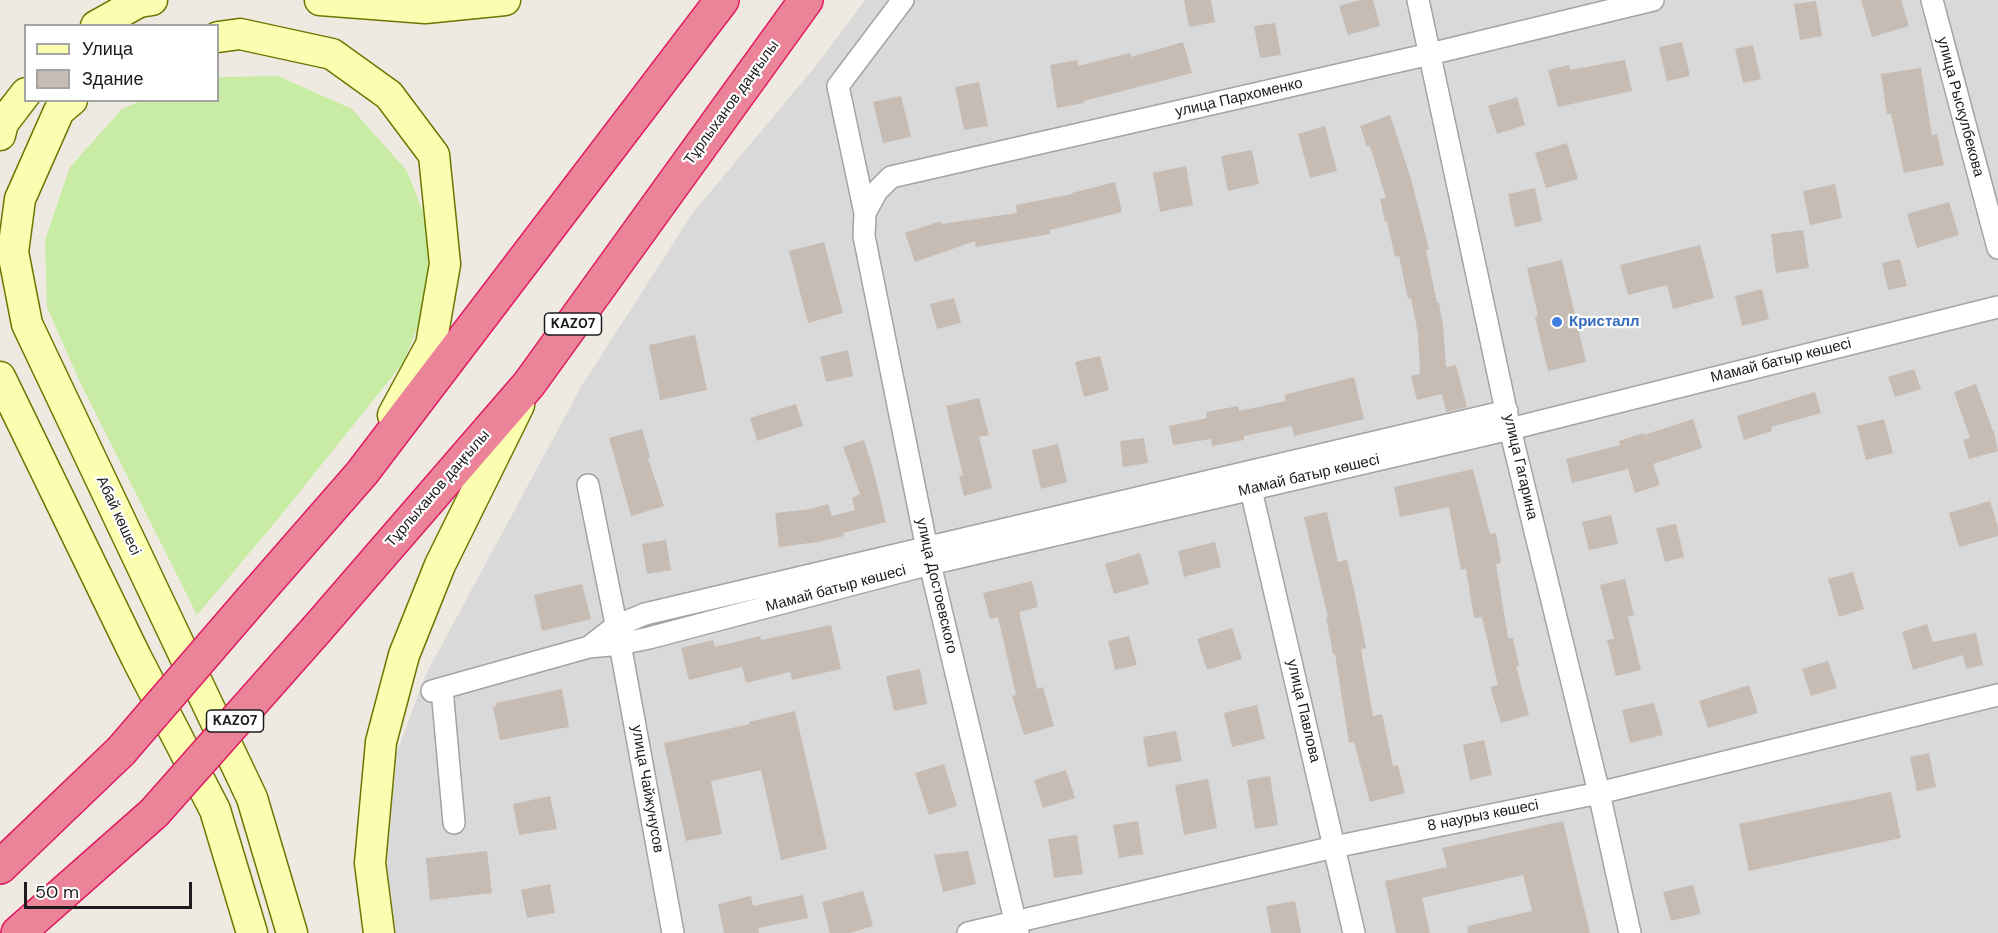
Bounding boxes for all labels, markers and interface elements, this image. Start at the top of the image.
legend [24,24,219,102]
street label: улица Рыскулбекова [1933,35,1987,179]
text: Улица [82,37,133,61]
street label: Тұрлыханов даңғылы [681,37,783,169]
text: Здание [82,67,143,91]
street label: улица Пархоменко [1174,75,1304,121]
road number: KAZ07 [544,313,602,335]
place label: Кристалл [1569,313,1640,331]
marker: Кристалл [1550,315,1564,329]
street label: Мамай батыр көшесі [1709,335,1853,387]
street label: улица Гагарина [1499,413,1541,521]
street label: Тұрлыханов даңғылы [382,427,494,551]
street label: Мамай батыр көшесі [1237,451,1381,501]
street label: Абай көшесі [92,474,144,558]
street label: улица Достоевского [912,516,960,656]
street label: Мамай батыр көшесі [764,562,908,616]
street label: улица Павлова [1282,658,1324,764]
road number: KAZ07 [206,710,264,732]
street label: улица Чайжунусов [627,724,667,854]
street label: 8 наурыз көшесі [1426,796,1540,836]
scale bar [27,870,195,908]
text: 50 m [35,880,79,904]

